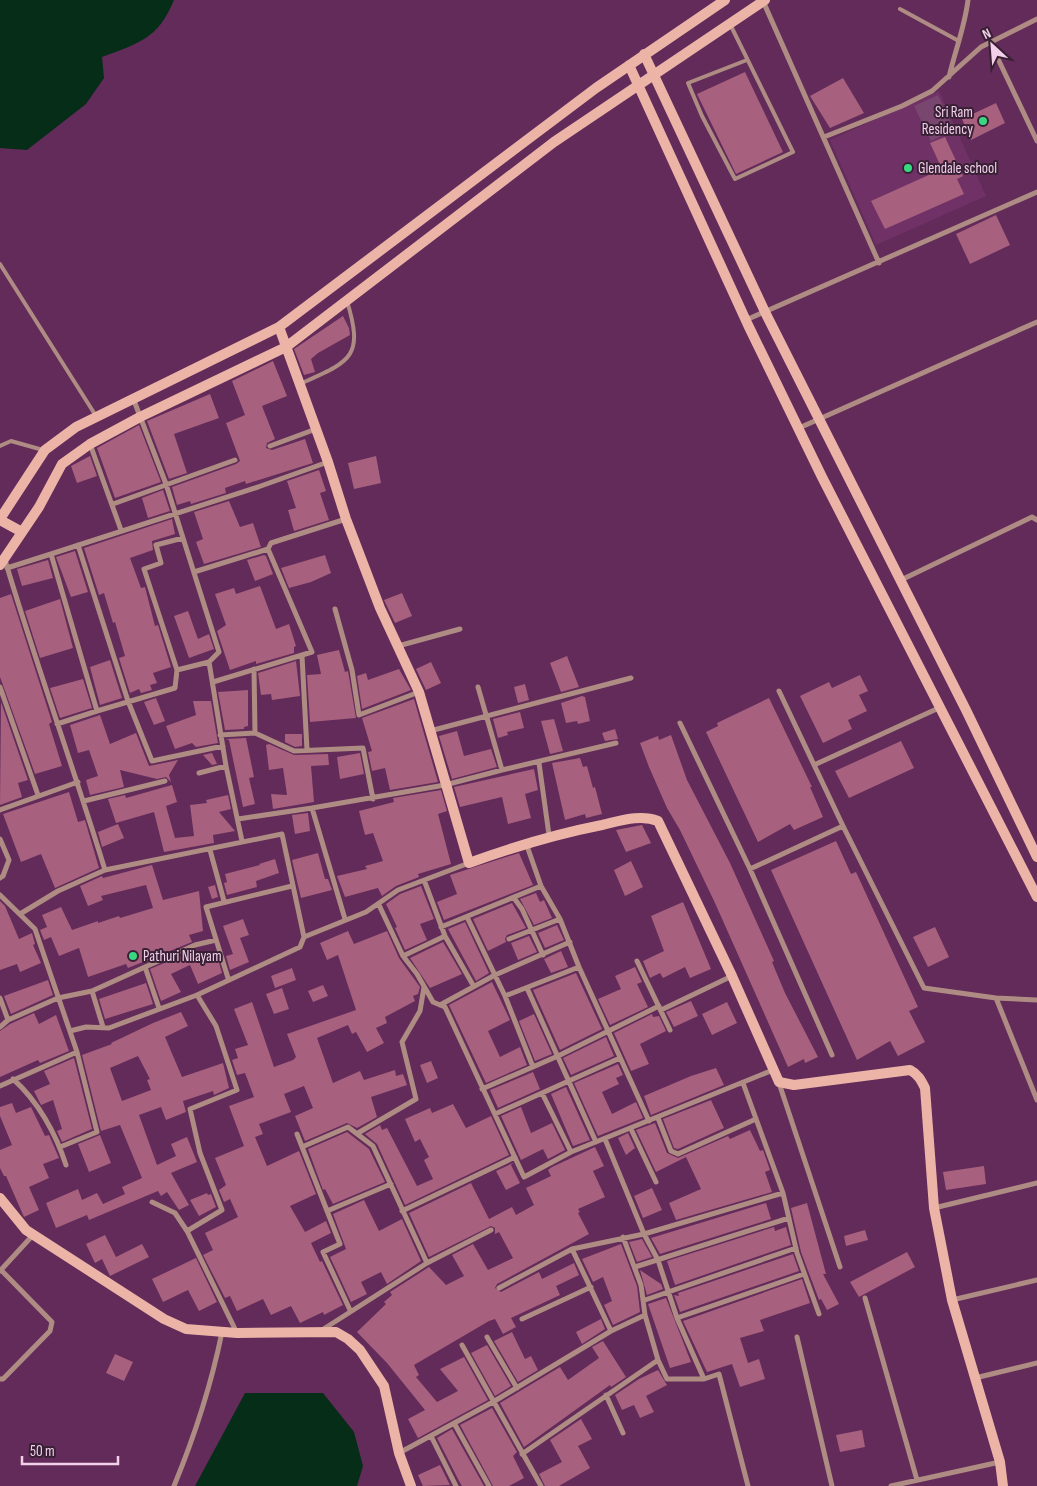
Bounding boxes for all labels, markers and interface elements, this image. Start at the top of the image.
north arrow [967,20,1017,70]
text: N [979,24,994,43]
place label: Sri Ram Residency [922,103,973,139]
marker: Sri Ram Residency [977,115,989,127]
place label: Glendale school [918,159,997,178]
marker: Glendale school [902,162,914,174]
place label: Pathuri Nilayam [143,947,222,966]
marker: Pathuri Nilayam [127,950,139,962]
scale bar [22,1434,119,1466]
text: 50 m [30,1442,55,1461]

